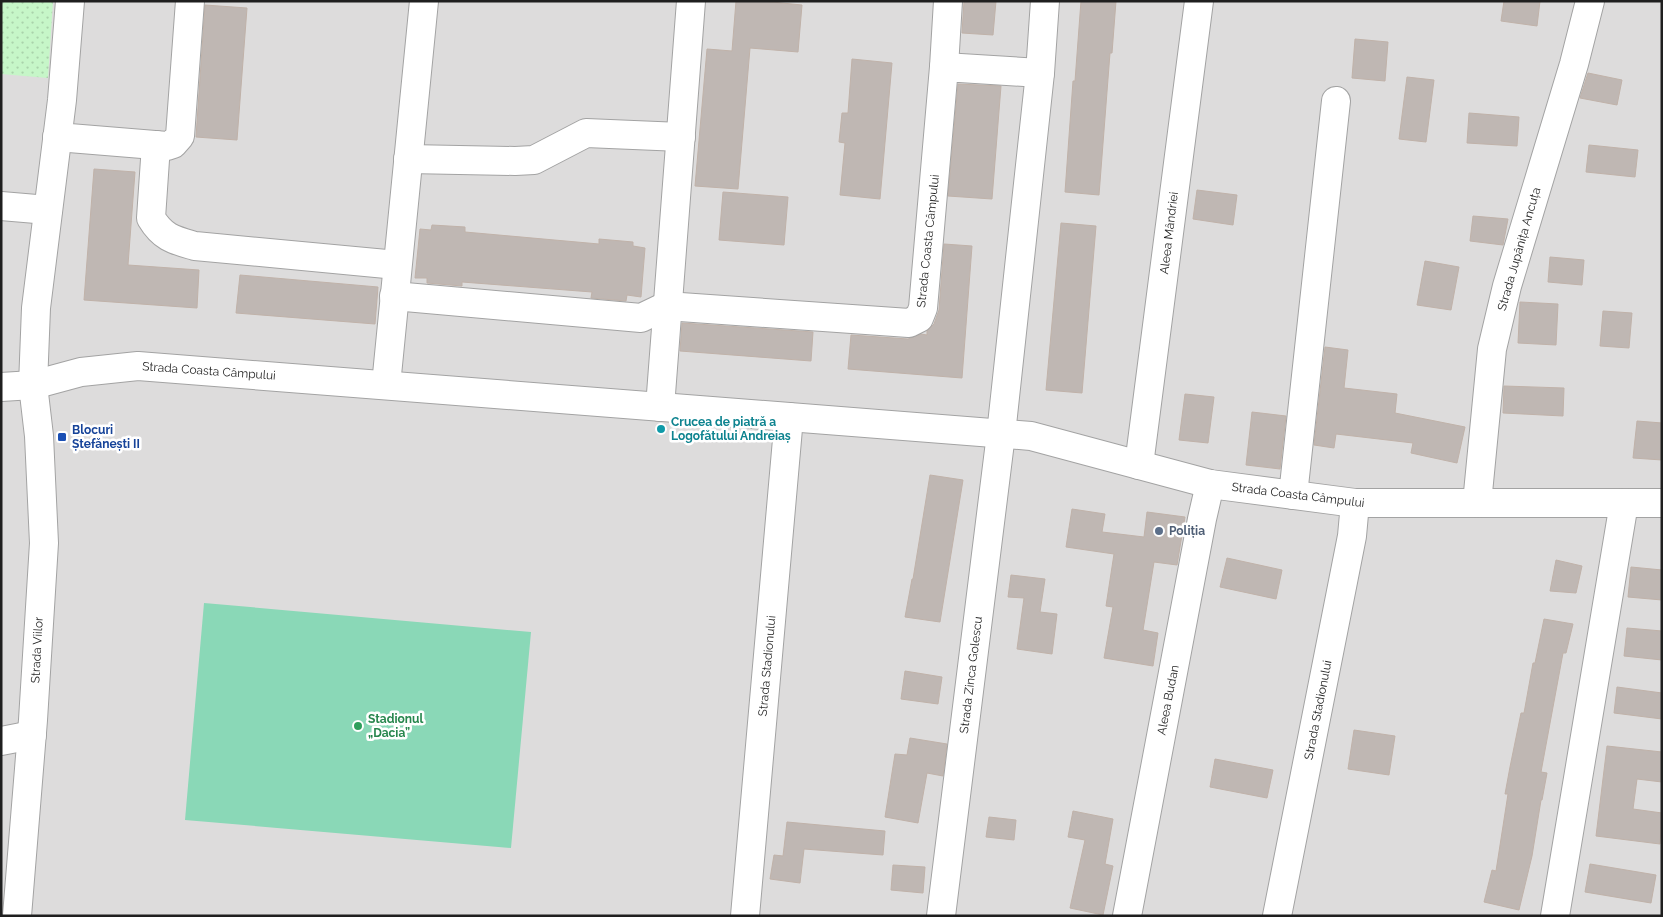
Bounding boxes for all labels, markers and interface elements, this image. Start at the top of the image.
street label: Strada Coasta Câmpului [914,174,942,308]
street label: Strada Jupânița Ancuța [1495,186,1543,312]
street label: Aleea Mândriei [1157,191,1181,275]
street label: Strada Coasta Câmpului [142,359,276,383]
place label: Crucea de piatră a Logofătului Andreiaș [671,415,791,443]
place label: Blocuri Ștefănești II [72,423,140,451]
marker: Crucea de piatră a Logofătului Andreiaș [655,423,667,435]
marker: Blocuri Ștefănești II [56,431,68,443]
street label: Strada Coasta Câmpului [1231,480,1365,510]
place label: Poliția [1169,524,1205,538]
marker: Poliția [1153,525,1165,537]
street label: Strada Stadionului [756,615,778,717]
street label: Strada Viilor [28,616,46,684]
street label: Strada Zinca Golescu [957,616,985,734]
street label: Strada Stadionului [1301,659,1335,761]
street label: Aleea Budan [1154,664,1182,736]
place label: Stadionul „Dacia” [368,712,423,740]
marker: Stadionul „Dacia” [352,720,364,732]

